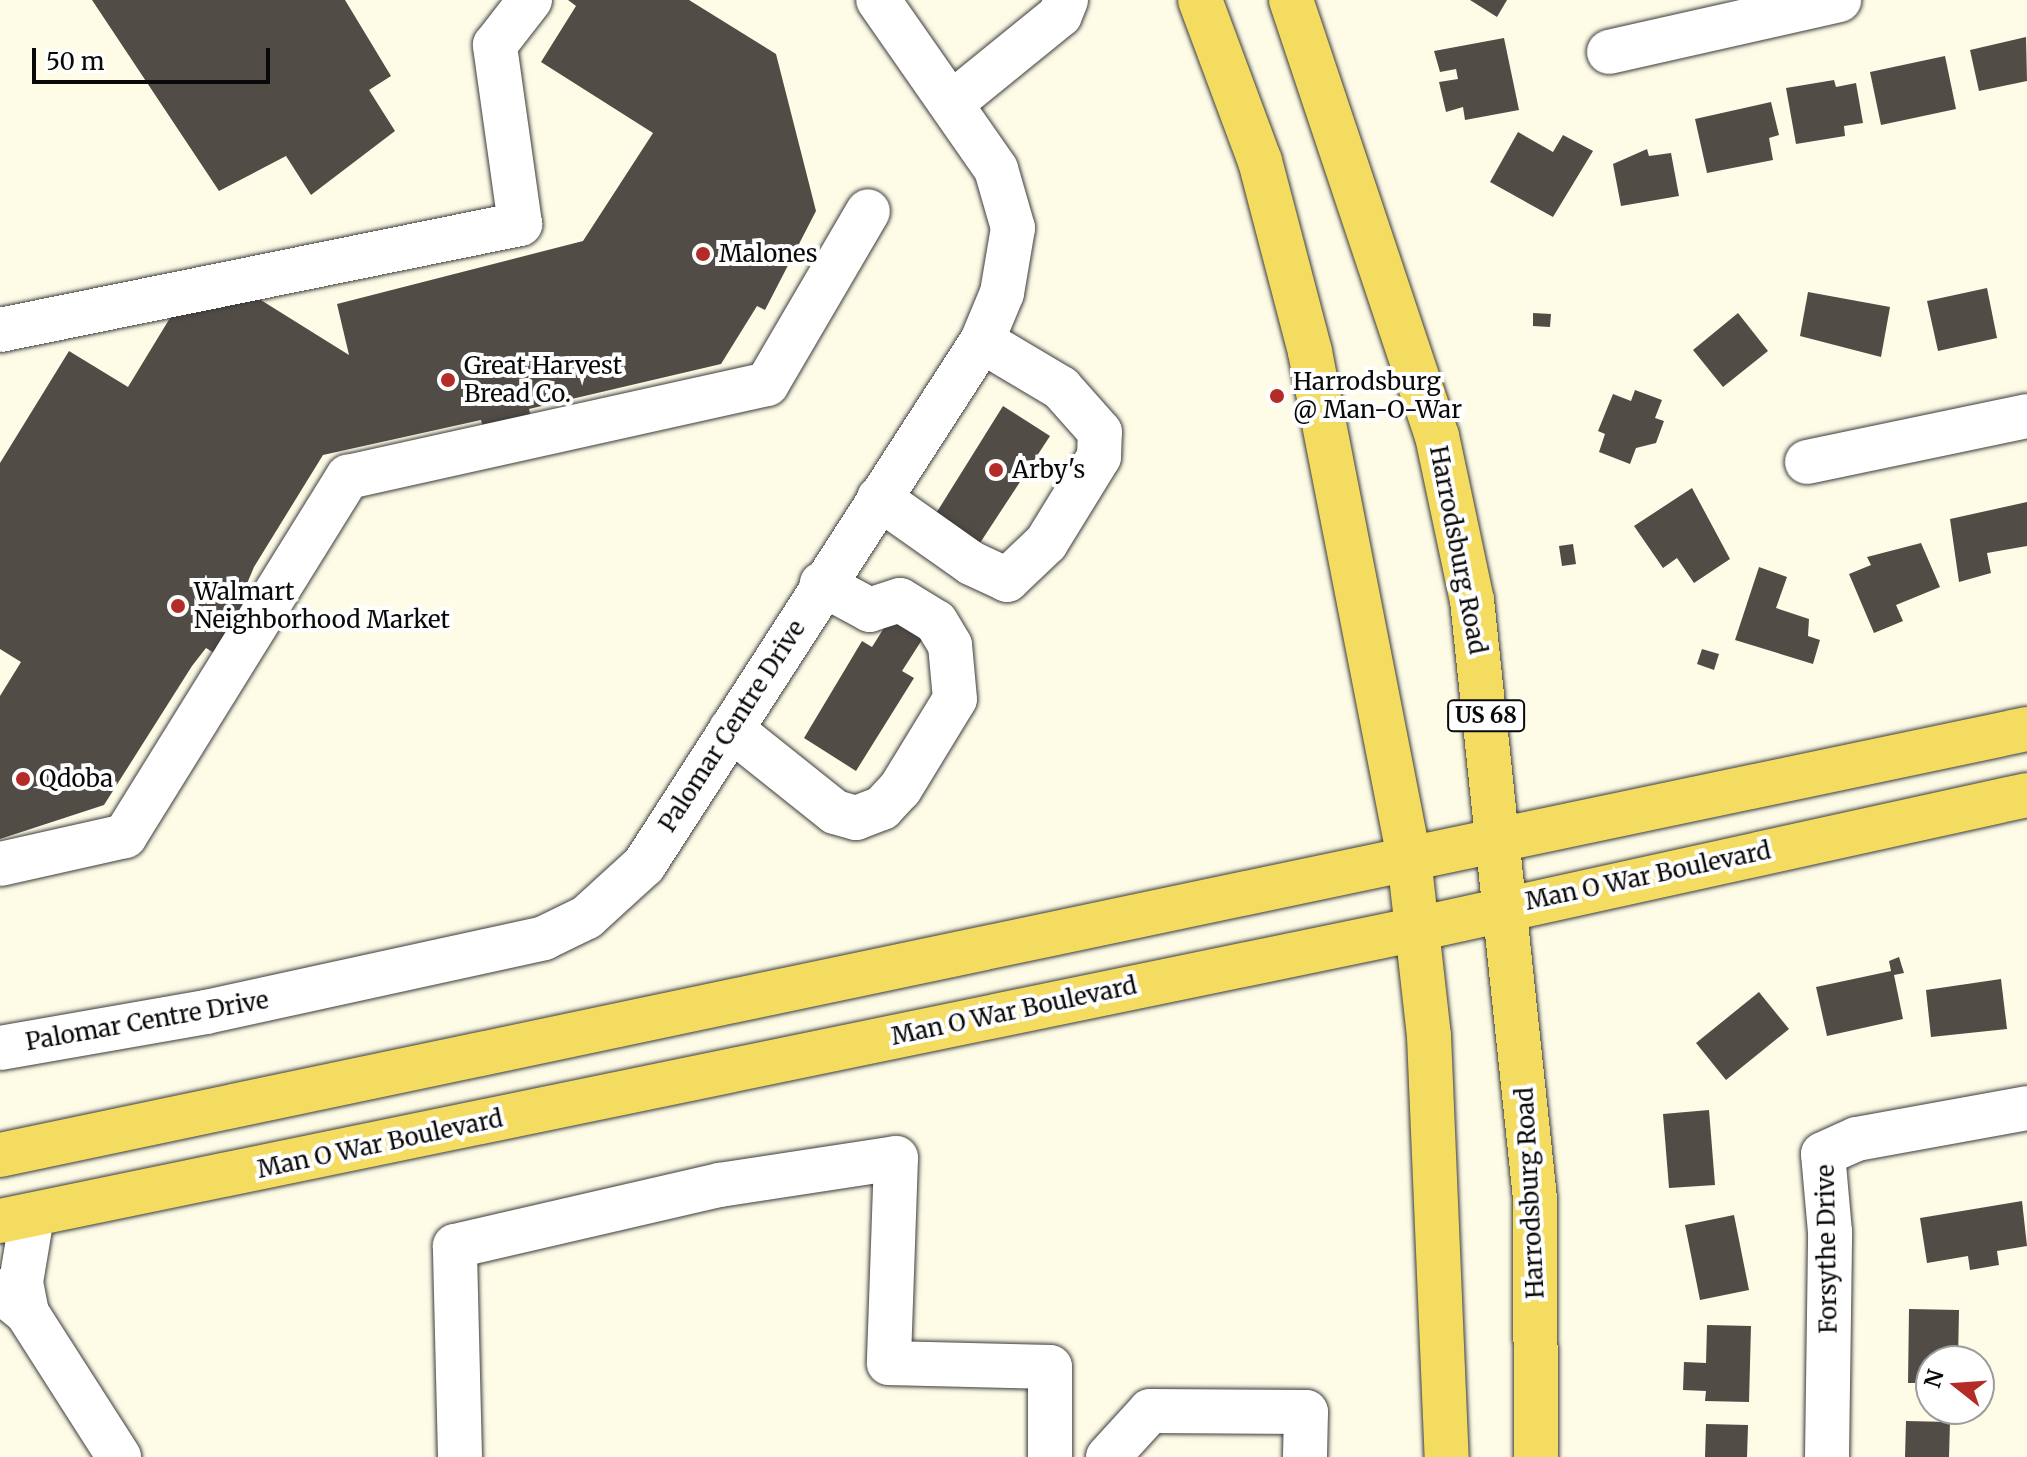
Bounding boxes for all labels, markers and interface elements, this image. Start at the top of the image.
scale bar [36,32,274,82]
text: 50 m [46,46,105,77]
place label: Malones [719,240,818,268]
marker: Malones [694,245,712,263]
place label: Great Harvest Bread Co. [464,352,622,408]
place label: Harrodsburg @ Man-O-War [1293,368,1462,424]
marker: Great Harvest Bread Co. [439,371,457,389]
marker: Harrodsburg @ Man-O-War [1268,387,1286,405]
street label: Harrodsburg Road [1424,443,1492,657]
place label: Arby's [1012,456,1085,484]
marker: Arby's [987,461,1005,479]
place label: Walmart Neighborhood Market [194,578,450,634]
marker: Walmart Neighborhood Market [169,597,187,615]
street label: Palomar Centre Drive [653,615,811,837]
road number: US 68 [1446,698,1526,734]
place label: Qdoba [39,765,113,793]
marker: Qdoba [14,770,32,788]
street label: Man O War Boulevard [1523,836,1773,916]
street label: Man O War Boulevard [889,971,1139,1051]
street label: Palomar Centre Drive [23,985,271,1057]
street label: Harrodsburg Road [1510,1087,1550,1299]
street label: Man O War Boulevard [255,1104,505,1184]
street label: Forsythe Drive [1811,1164,1843,1334]
north arrow [1915,1345,1995,1425]
text: N [1918,1366,1950,1391]

